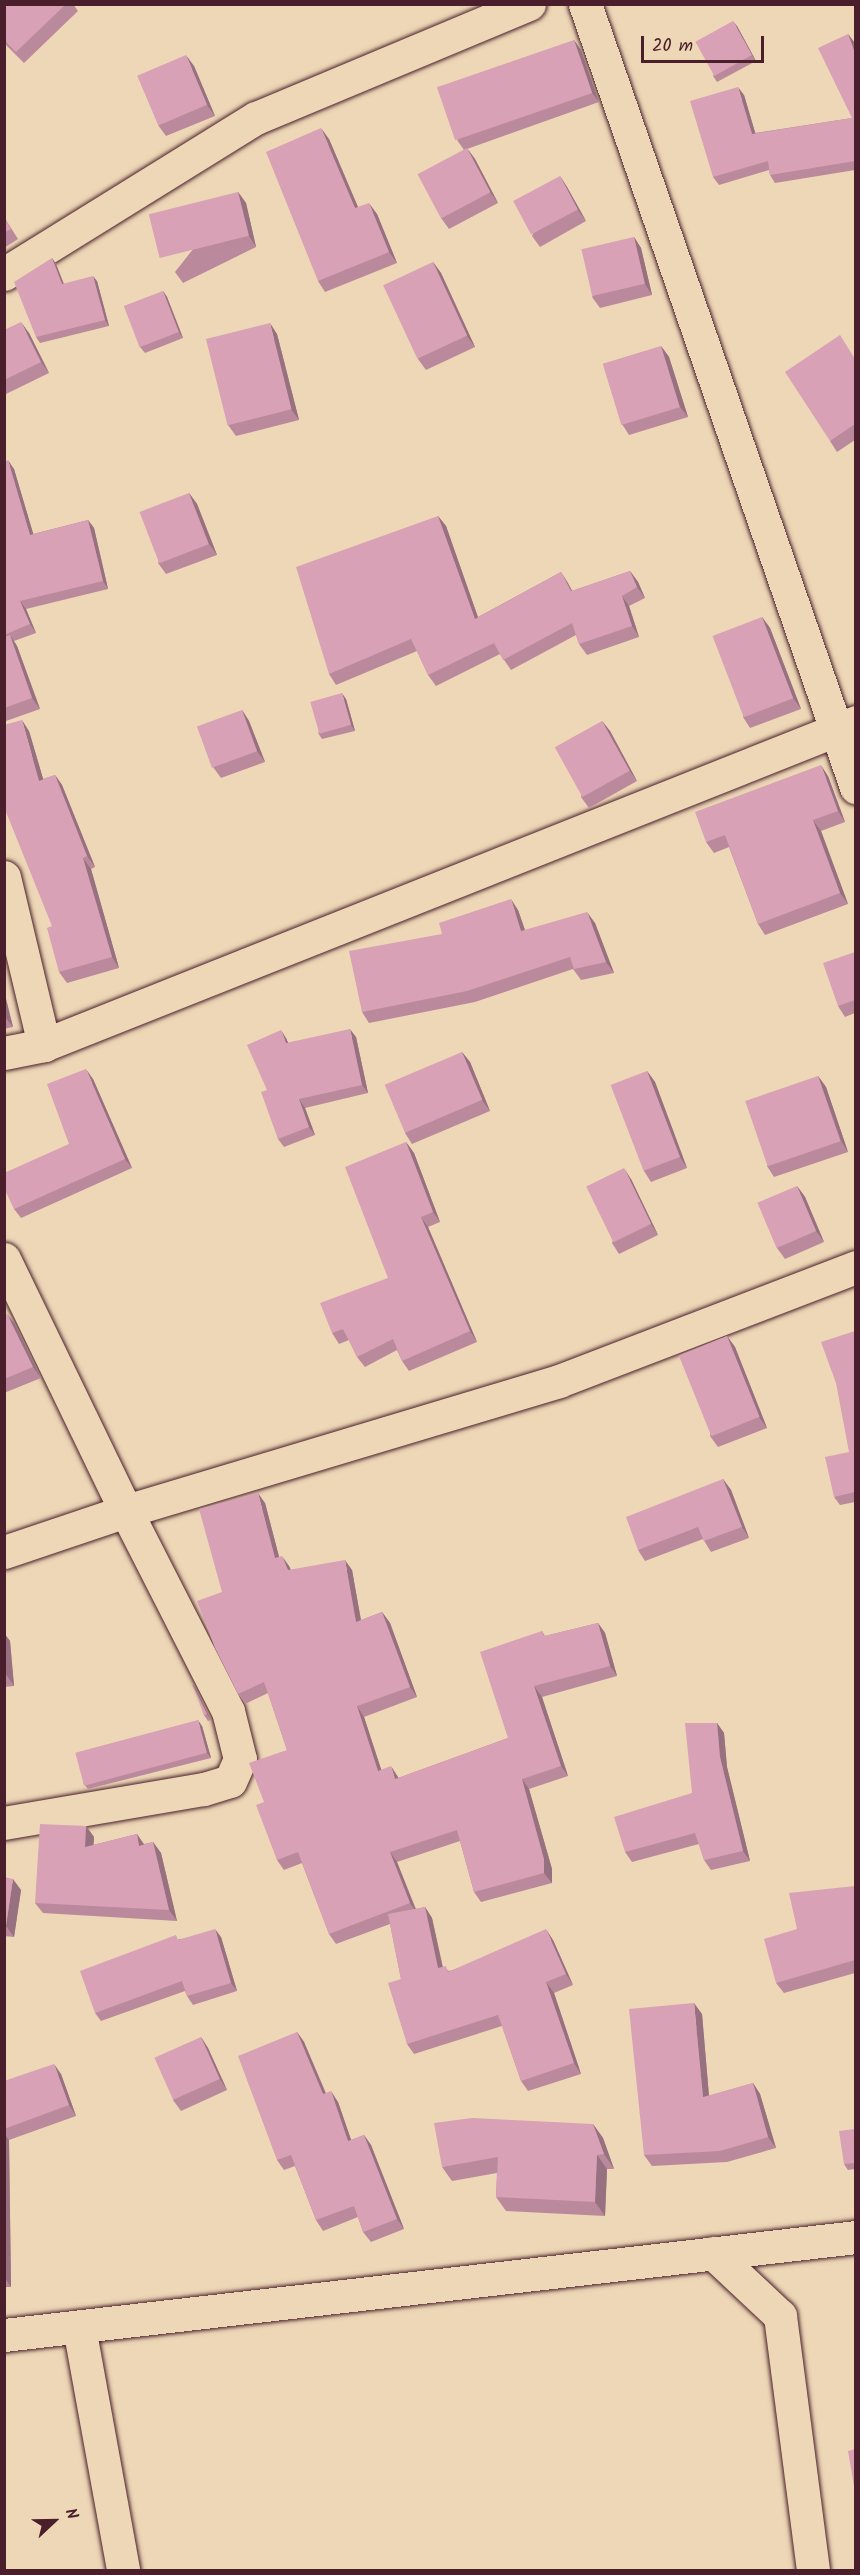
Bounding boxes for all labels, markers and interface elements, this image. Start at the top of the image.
scale bar [644,24,767,62]
text: 20 m [652,32,693,61]
north arrow [24,2491,84,2551]
text: N [58,2505,85,2523]

